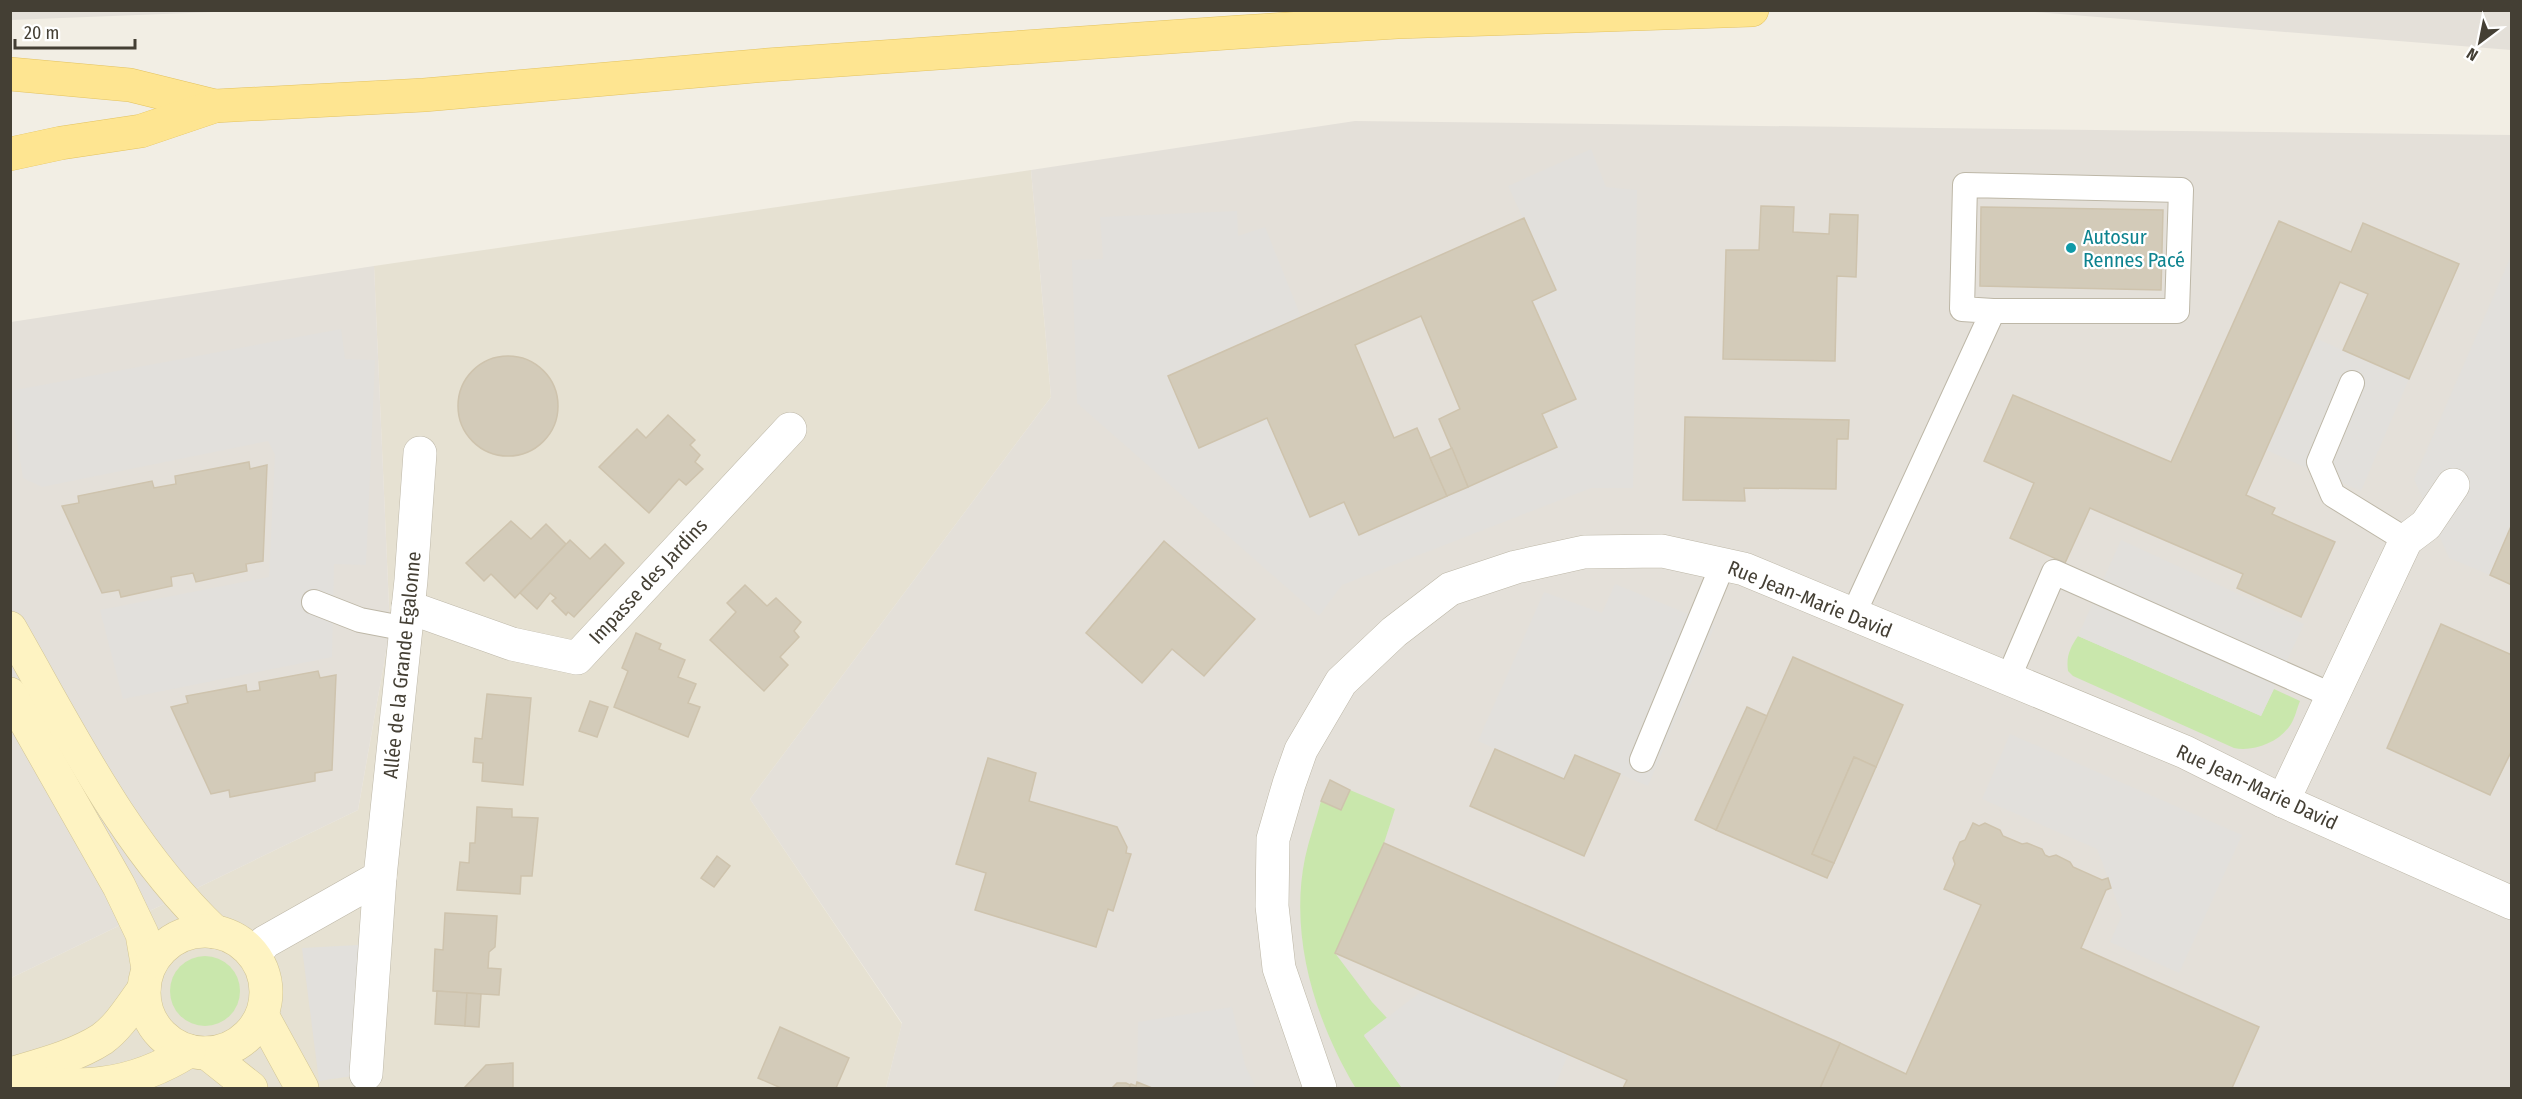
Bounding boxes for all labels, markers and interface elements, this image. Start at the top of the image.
scale bar [15,12,135,50]
north arrow [2450,12,2510,72]
text: 20 m [24,22,59,44]
text: N [2463,44,2481,65]
place label: Autosur Rennes Pacé [2083,225,2185,272]
marker: Autosur Rennes Pacé [2064,241,2078,255]
street label: Impasse des Jardins [584,513,712,649]
street label: Allée de la Grande Egalonne [378,550,426,780]
street label: Rue Jean-Marie David [1724,555,1896,643]
street label: Rue Jean-Marie David [2173,739,2341,835]

